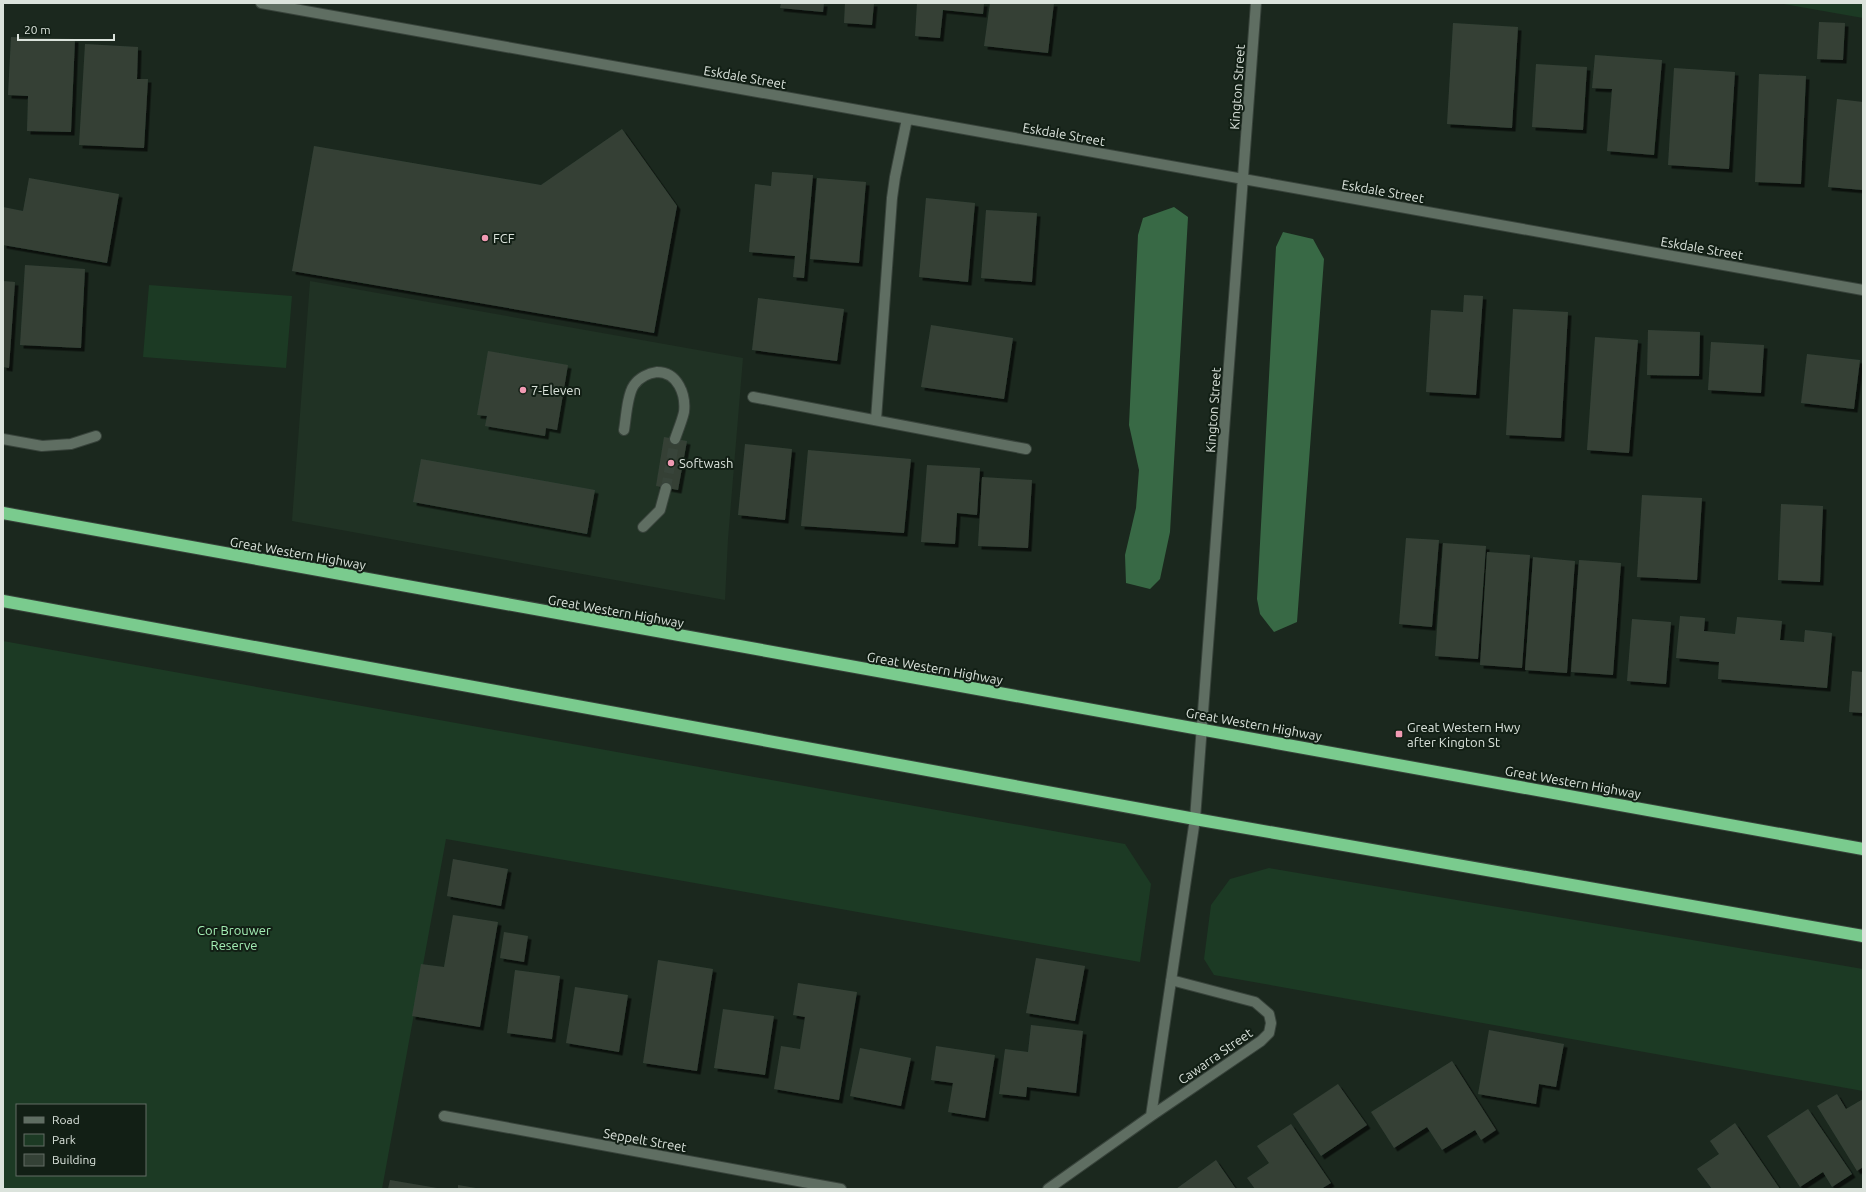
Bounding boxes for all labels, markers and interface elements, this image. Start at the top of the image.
scale bar [18,16,114,42]
text: 20 m [24,23,51,36]
street label: Kington Street [1227,44,1247,130]
street label: Eskdale Street [703,63,787,91]
street label: Eskdale Street [1022,120,1106,148]
street label: Eskdale Street [1341,177,1425,205]
place label: FCF [493,231,515,245]
marker: FCF [480,233,490,243]
street label: Eskdale Street [1660,234,1744,262]
street label: Kington Street [1203,367,1223,453]
place label: 7-Eleven [531,383,581,397]
marker: 7-Eleven [518,385,528,395]
place label: Softwash [679,456,733,470]
marker: Softwash [666,458,676,468]
street label: Great Western Highway [229,534,367,572]
street label: Great Western Highway [547,592,685,630]
street label: Great Western Highway [866,649,1004,687]
street label: Great Western Highway [1185,705,1323,743]
place label: Great Western Hwy after Kington St [1407,720,1520,749]
marker: Great Western Hwy after Kington St [1394,729,1404,739]
street label: Great Western Highway [1504,763,1642,801]
park label: Cor Brouwer Reserve [197,923,271,952]
street label: Cawarra Street [1175,1025,1255,1087]
legend [16,1104,146,1176]
text: Road [52,1113,80,1126]
street label: Seppelt Street [602,1126,688,1154]
text: Park [52,1133,76,1146]
text: Building [52,1153,96,1166]

